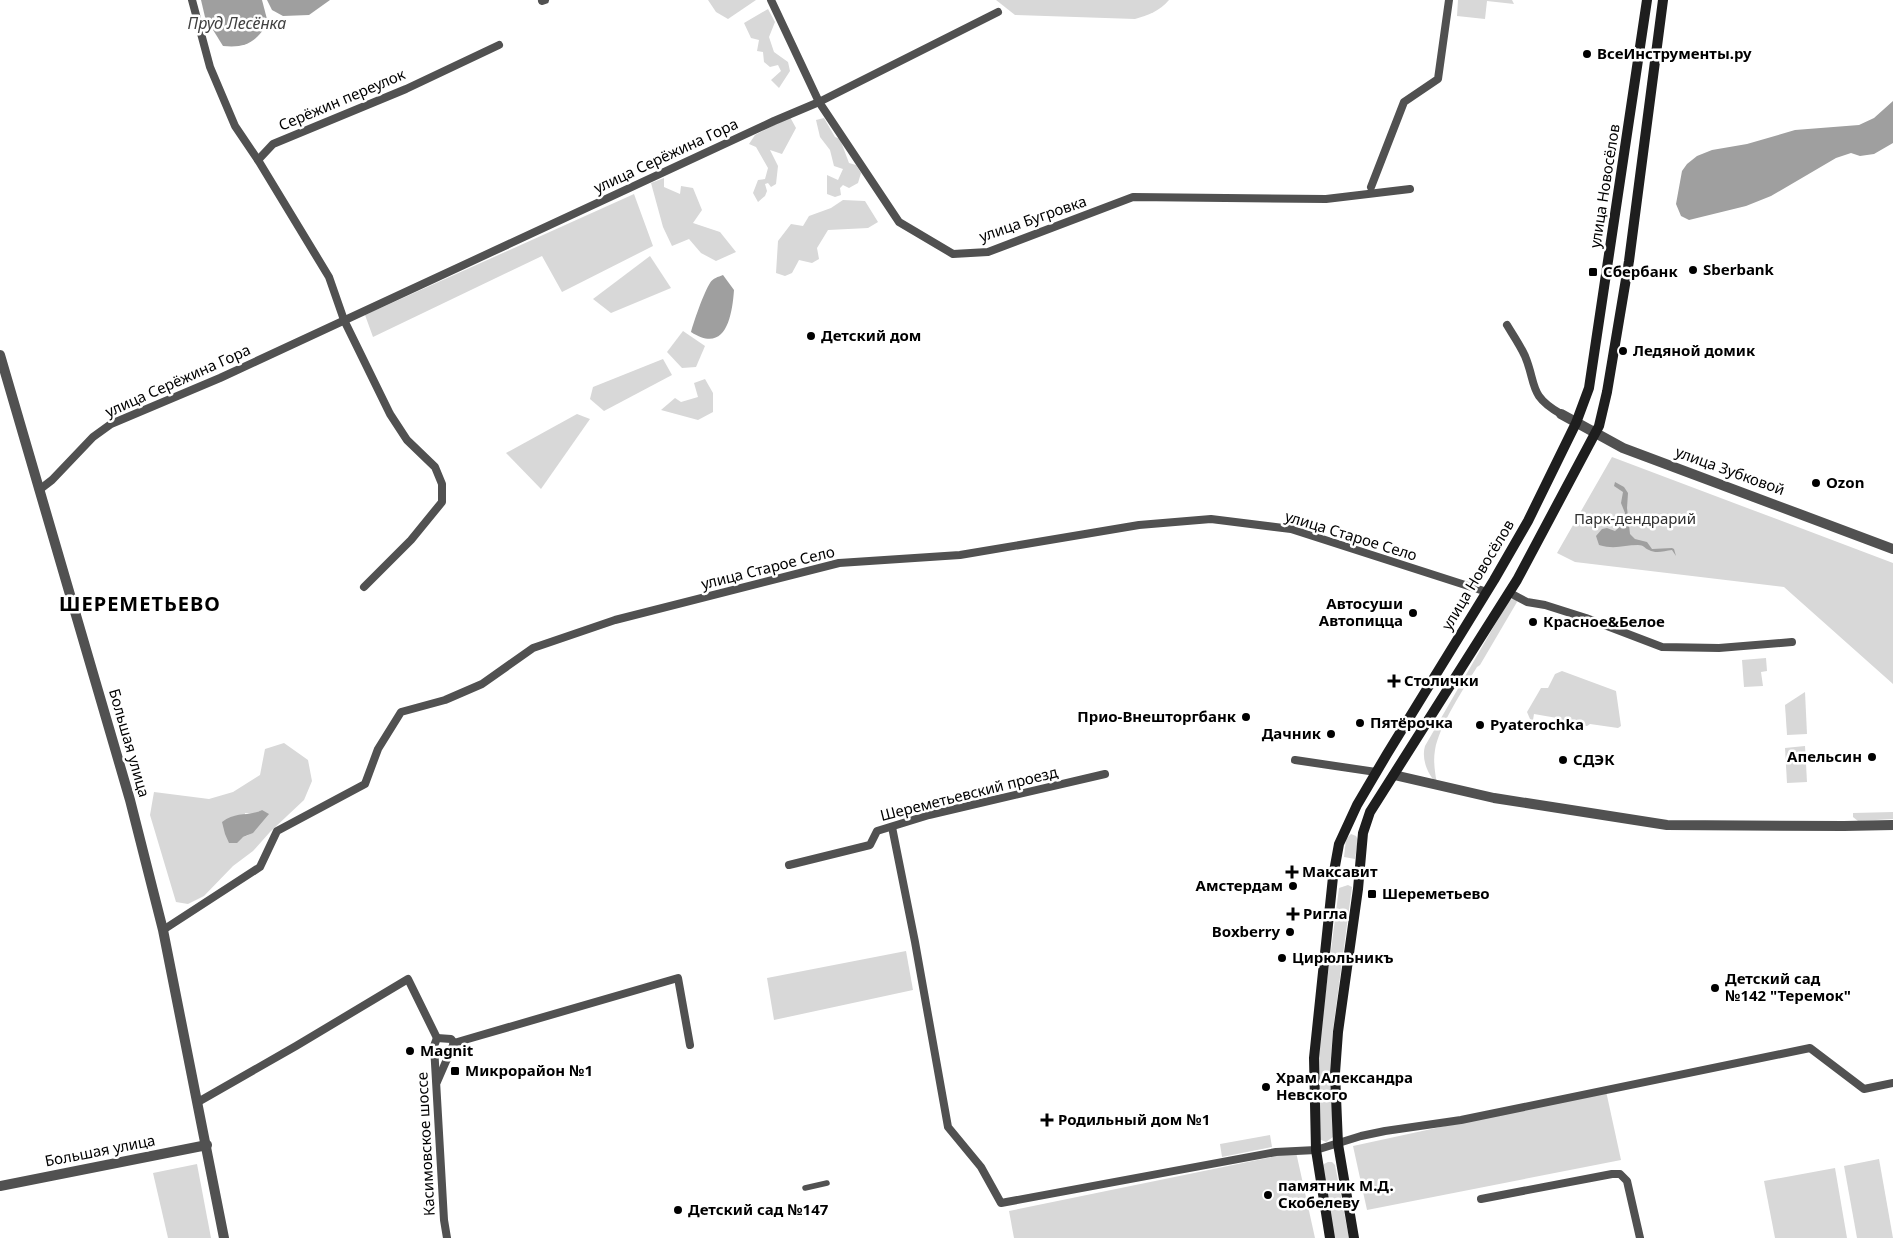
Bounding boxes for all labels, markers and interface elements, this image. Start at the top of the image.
water label: Пруд Лесёнка [188,12,286,34]
place label: ВсеИнструменты.ру [1597,43,1752,63]
marker: ВсеИнструменты.ру [1581,48,1593,60]
street label: Серёжин переулок [275,63,408,135]
street label: улица Серёжина Гора [590,113,741,197]
street label: улица Новосёлов [1584,122,1624,249]
street label: улица Бугровка [976,190,1089,246]
place label: Sberbank [1703,259,1775,279]
place label: Сбербанк [1603,261,1678,281]
marker: Sberbank [1687,264,1699,276]
marker: Сбербанк [1587,266,1599,278]
place label: Детский дом [821,325,921,345]
marker: Детский дом [805,330,817,342]
street label: улица Серёжина Гора [102,339,253,421]
place label: Ледяной домик [1633,340,1756,360]
marker: Ледяной домик [1617,345,1629,357]
street label: улица Зубковой [1673,441,1788,499]
place label: Ozon [1826,472,1864,492]
marker: Ozon [1810,477,1822,489]
street label: улица Старое Село [1283,505,1420,565]
park label: Парк-дендрарий [1574,508,1696,528]
street label: улица Новосёлов [1436,516,1518,633]
street label: улица Старое Село [699,541,837,593]
district label: ШЕРЕМЕТЬЕВО [59,590,221,617]
place label: Автосуши Автопицца [1319,593,1403,630]
marker: Автосуши Автопицца [1407,607,1419,619]
place label: Красное&Белое [1543,611,1665,631]
marker: Красное&Белое [1527,616,1539,628]
place label: Столички [1404,670,1479,690]
marker: Столички [1388,675,1400,687]
street label: Большая улица [105,686,155,799]
place label: Прио-Внешторгбанк [1077,706,1237,726]
marker: Прио-Внешторгбанк [1240,711,1252,723]
place label: Пятёрочка [1370,712,1453,732]
place label: Pyaterochka [1490,714,1584,734]
marker: Пятёрочка [1354,717,1366,729]
marker: Pyaterochka [1474,719,1486,731]
place label: Дачник [1262,723,1322,743]
marker: Дачник [1325,728,1337,740]
place label: Апельсин [1787,746,1862,766]
place label: СДЭК [1573,749,1615,769]
marker: Апельсин [1866,751,1878,763]
marker: СДЭК [1557,754,1569,766]
street label: Шереметьевский проезд [878,761,1060,825]
place label: Максавит [1302,861,1378,881]
marker: Максавит [1286,866,1298,878]
place label: Амстердам [1196,875,1283,895]
marker: Амстердам [1287,880,1299,892]
place label: Шереметьево [1382,883,1490,903]
marker: Шереметьево [1366,888,1378,900]
place label: Ригла [1303,903,1347,923]
marker: Ригла [1287,908,1299,920]
place label: Boxberry [1212,921,1280,941]
marker: Boxberry [1284,926,1296,938]
place label: Цирюльникъ [1292,947,1394,967]
marker: Цирюльникъ [1276,952,1288,964]
place label: Детский сад №142 "Теремок" [1725,968,1851,1005]
marker: Детский сад №142 "Теремок" [1709,982,1721,994]
place label: Magnit [420,1040,474,1060]
marker: Magnit [404,1045,416,1057]
place label: Микрорайон №1 [465,1060,593,1080]
marker: Микрорайон №1 [449,1065,461,1077]
place label: Храм Александра Невского [1276,1067,1413,1104]
street label: Касимовское шоссе [411,1071,439,1217]
marker: Храм Александра Невского [1260,1081,1272,1093]
place label: Родильный дом №1 [1058,1109,1210,1129]
marker: Родильный дом №1 [1040,1113,1054,1127]
street label: Большая улица [43,1130,157,1171]
place label: памятник М.Д. Скобелеву [1278,1175,1394,1212]
marker: памятник М.Д. Скобелеву [1262,1189,1274,1201]
place label: Детский сад №147 [688,1199,829,1219]
marker: Детский сад №147 [672,1204,684,1216]

